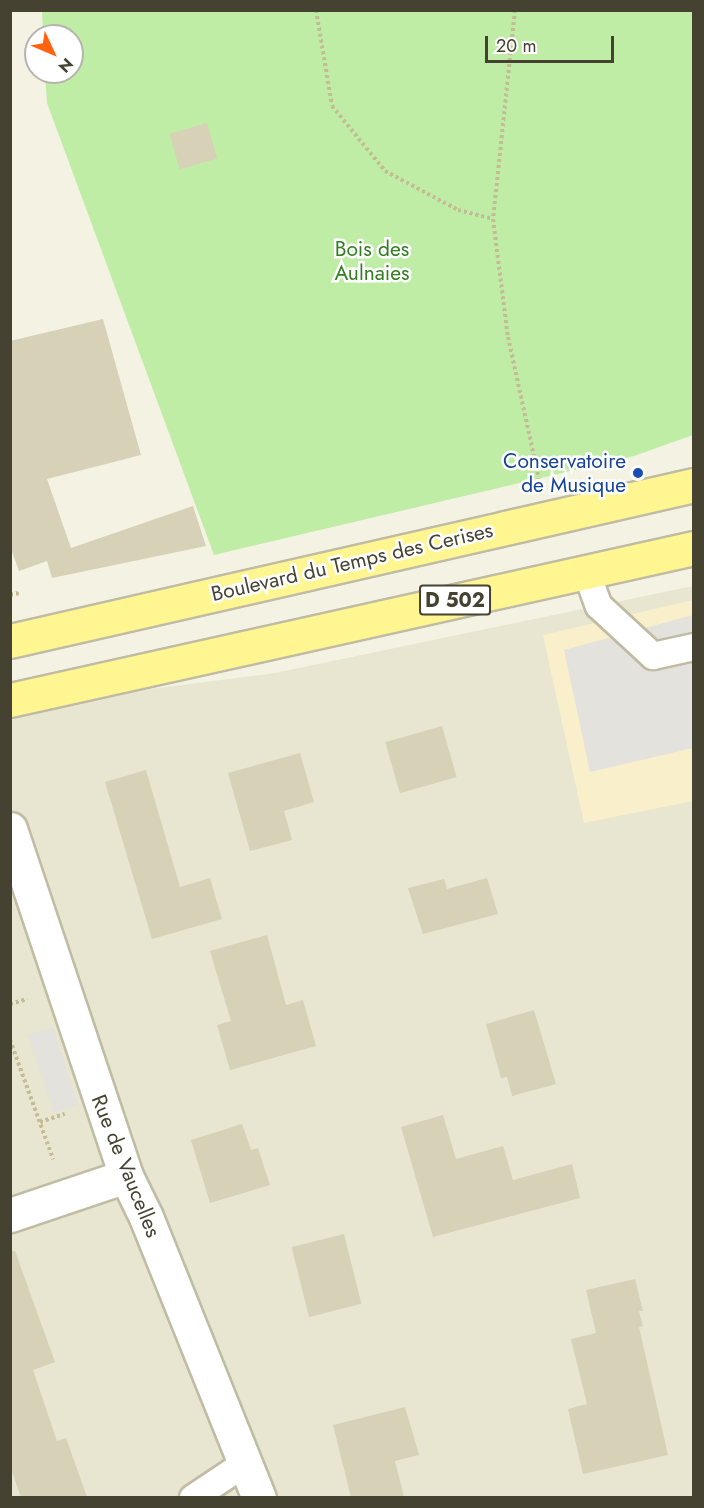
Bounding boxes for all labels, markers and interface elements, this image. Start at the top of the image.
north arrow [24,24,84,84]
scale bar [488,24,617,62]
text: 20 m [496,33,536,59]
text: N [53,53,79,78]
park label: Bois des Aulnaies [334,236,410,286]
place label: Conservatoire de Musique [503,448,626,498]
marker: Conservatoire de Musique [631,466,645,480]
street label: Boulevard du Temps des Cerises [209,517,495,607]
road number: D 502 [419,583,491,617]
street label: Rue de Vaucelles [86,1091,166,1241]

